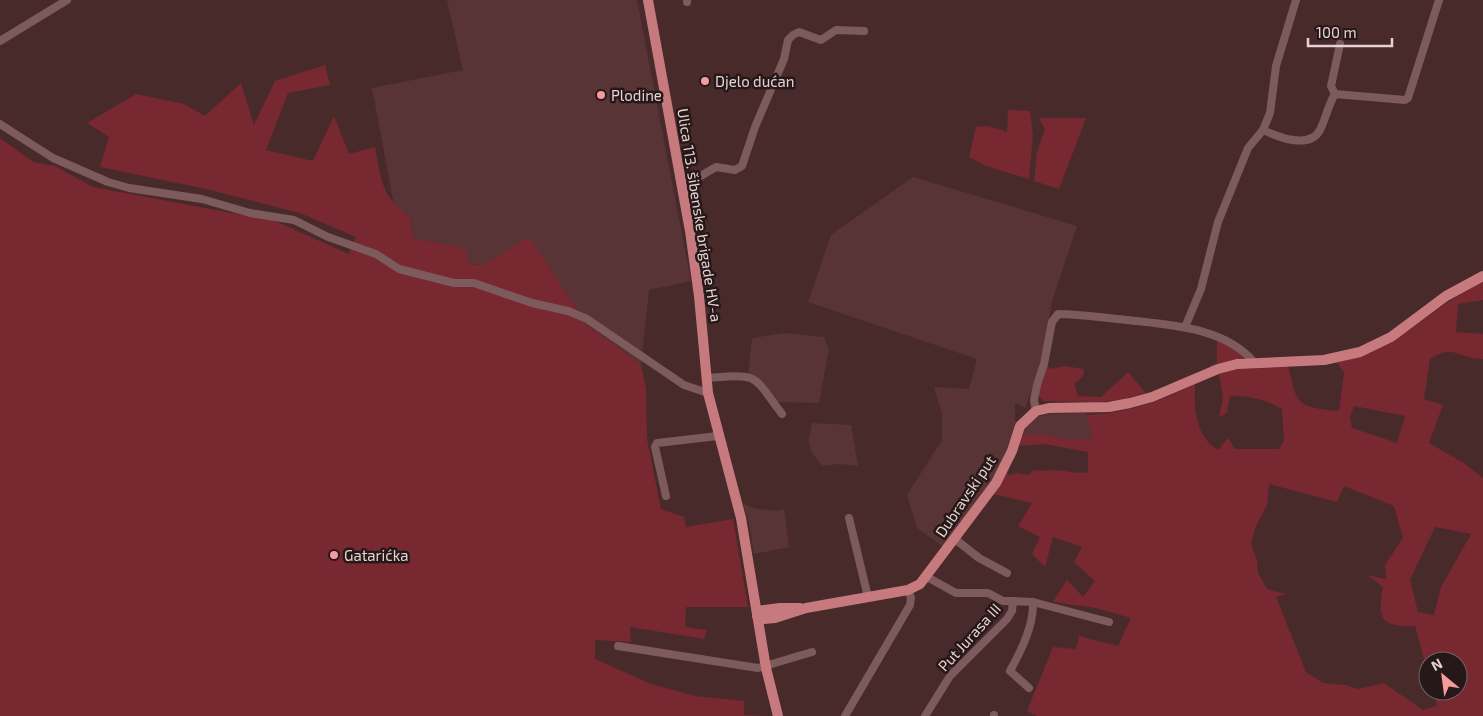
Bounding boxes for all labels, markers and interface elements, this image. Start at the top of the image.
scale bar [1308,15,1392,47]
text: 100 m [1316,23,1357,41]
place label: Djelo dućan [715,72,795,91]
marker: Djelo dućan [699,75,711,87]
place label: Plodine [611,86,662,104]
marker: Plodine [595,89,607,101]
street label: Ulica 113. šibenske brigade HV-a [674,107,726,323]
street label: Dubravski put [931,452,999,540]
place label: Gatarićka [344,546,409,564]
marker: Gatarićka [328,549,340,561]
street label: Put Jurasa III [934,599,1004,675]
north arrow [1418,651,1468,701]
text: N [1428,654,1445,674]

